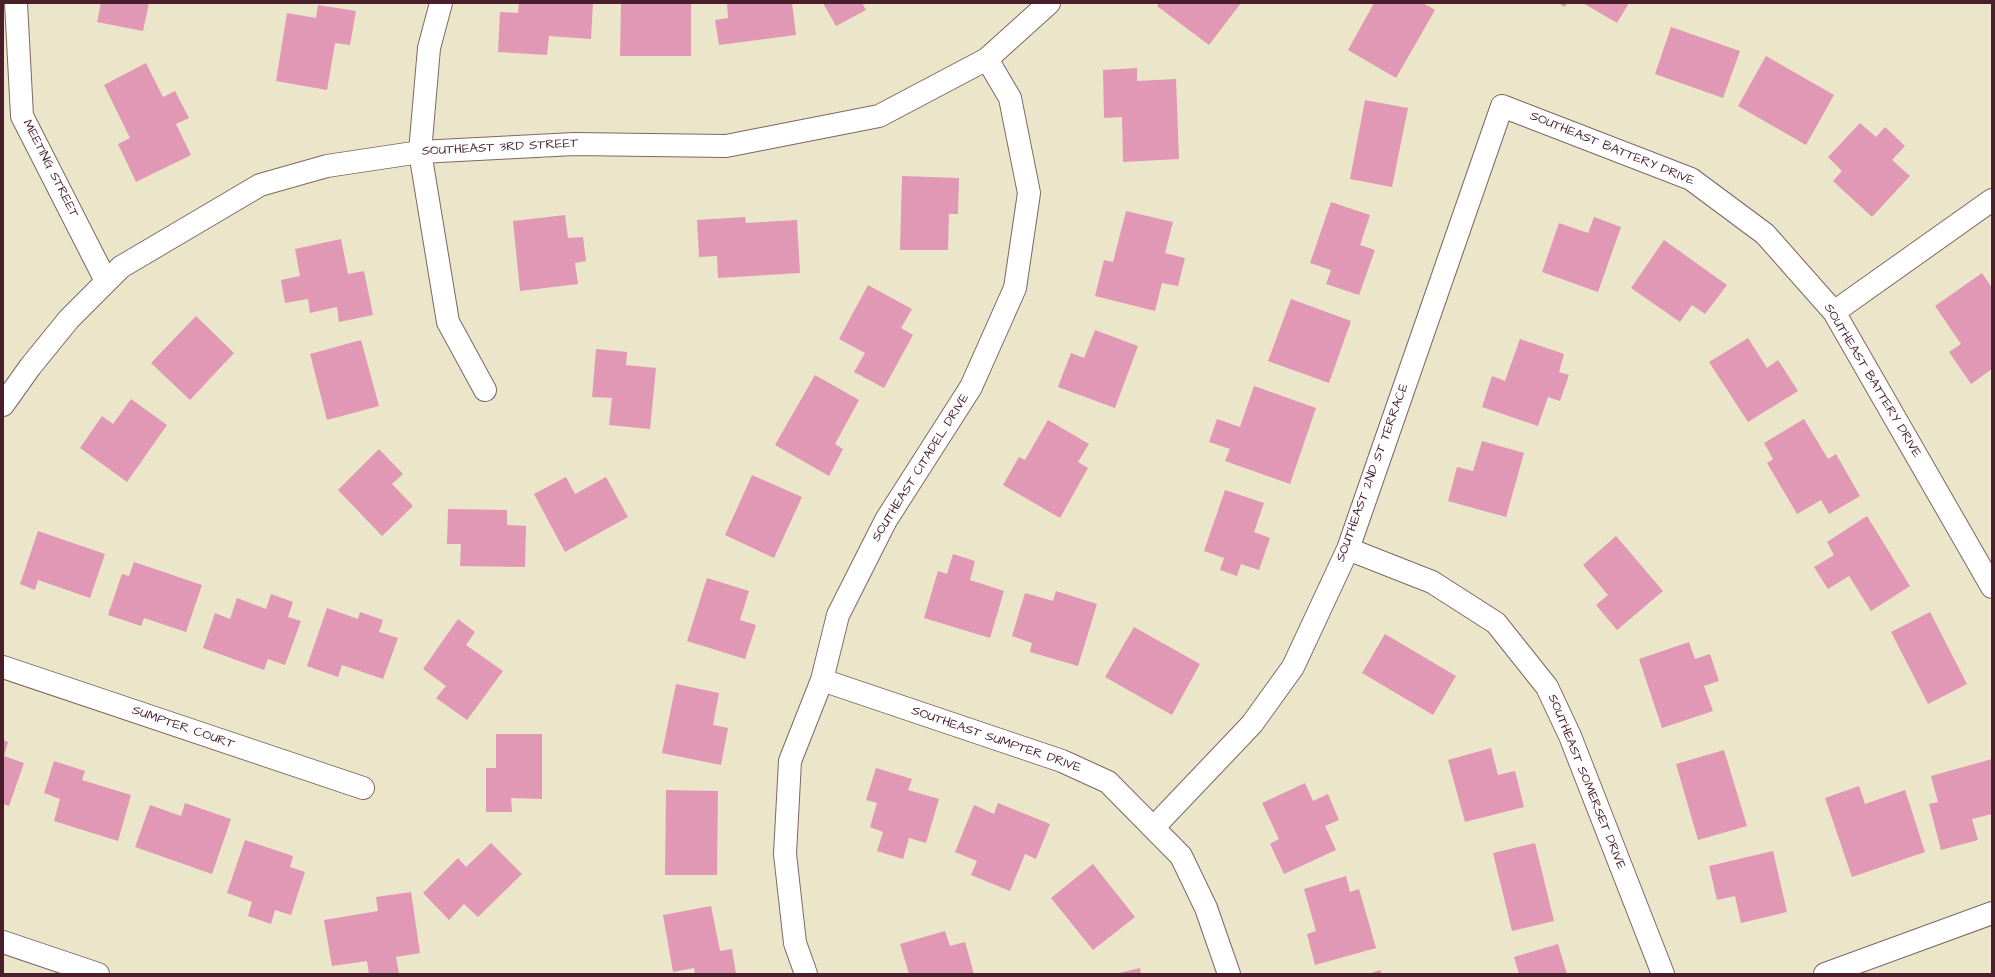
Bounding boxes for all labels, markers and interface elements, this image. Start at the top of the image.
street label: SOUTHEAST BATTERY DRIVE [1527,109,1697,189]
street label: MEETING STREET [19,117,81,221]
street label: SOUTHEAST 3RD STREET [421,136,579,160]
street label: SOUTHEAST BATTERY DRIVE [1820,301,1924,461]
street label: SOUTHEAST 2ND ST TERRACE [1333,382,1413,564]
street label: SOUTHEAST CITADEL DRIVE [869,391,973,545]
street label: SOUTHEAST SOMERSET DRIVE [1544,692,1628,872]
street label: SUMPTER COURT [130,703,236,753]
street label: SOUTHEAST SUMPTER DRIVE [909,704,1083,776]

